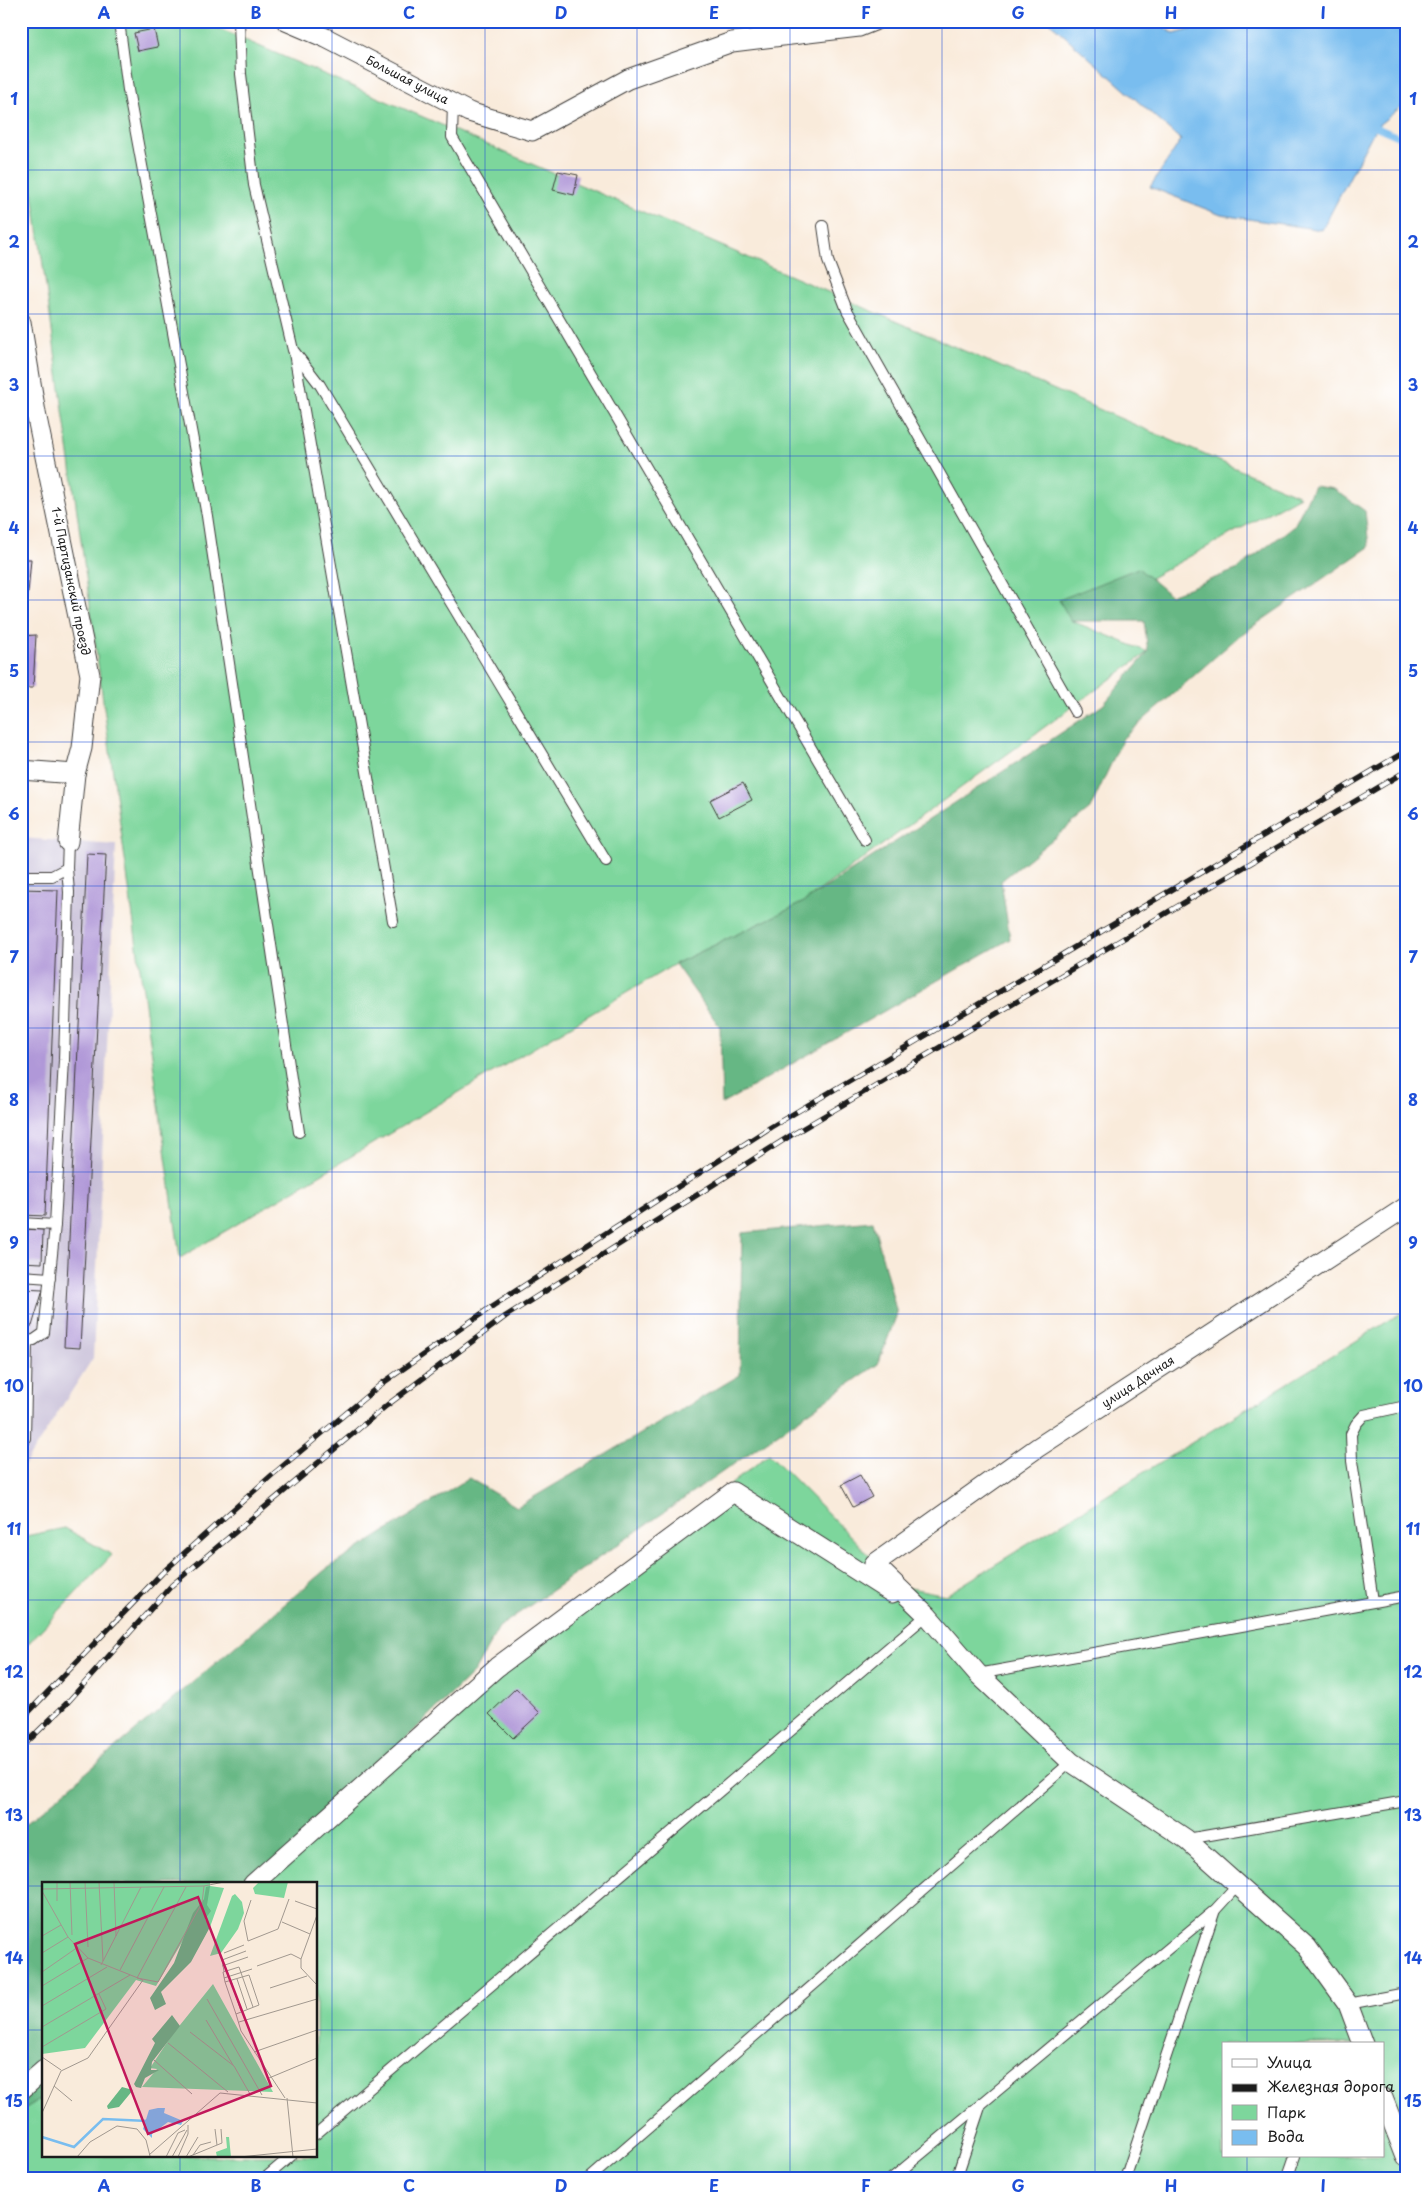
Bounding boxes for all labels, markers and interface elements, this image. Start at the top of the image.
text: A [98,0,111,24]
text: B [251,0,262,24]
text: C [403,0,415,24]
text: D [555,0,567,24]
text: E [709,0,719,24]
text: F [861,0,871,24]
text: G [1011,0,1025,24]
text: H [1165,0,1177,24]
text: I [1320,0,1326,24]
street label: Большая улица [363,50,453,108]
text: 1 [10,86,18,110]
text: 1 [1409,86,1417,110]
text: 2 [8,229,20,253]
text: 2 [1407,229,1419,253]
text: 3 [9,372,19,396]
text: 3 [1408,372,1418,396]
street label: 1-й Партизанский проезд [48,505,96,657]
text: 4 [9,515,20,539]
text: 4 [1408,515,1419,539]
text: 5 [9,658,19,682]
text: 5 [1408,658,1418,682]
text: 6 [8,801,20,825]
text: 6 [1407,801,1419,825]
text: 7 [9,944,19,968]
text: 7 [1408,944,1418,968]
text: 8 [9,1087,19,1111]
text: 8 [1408,1087,1418,1111]
text: 9 [9,1230,19,1254]
text: 9 [1408,1230,1418,1254]
street label: улица Дачная [1098,1351,1178,1412]
text: 10 [4,1373,24,1397]
text: 10 [1403,1373,1423,1397]
text: 11 [7,1516,21,1540]
text: 11 [1406,1516,1420,1540]
text: 12 [5,1659,23,1683]
text: 12 [1404,1659,1422,1683]
text: 13 [5,1802,23,1826]
text: 13 [1404,1802,1422,1826]
inset map [42,1882,318,2158]
text: 14 [5,1945,23,1969]
text: 14 [1404,1945,1422,1969]
legend [1222,2042,1384,2158]
text: Улица [1267,2050,1312,2073]
text: Железная дорога [1267,2074,1395,2097]
text: 15 [5,2088,23,2112]
text: 15 [1404,2088,1422,2112]
text: Парк [1267,2100,1306,2123]
text: Вода [1267,2124,1305,2147]
text: A [98,2173,111,2197]
text: B [251,2173,262,2197]
text: C [403,2173,415,2197]
text: D [555,2173,567,2197]
text: E [709,2173,719,2197]
text: F [861,2173,871,2197]
text: G [1011,2173,1025,2197]
text: H [1165,2173,1177,2197]
text: I [1320,2173,1326,2197]

